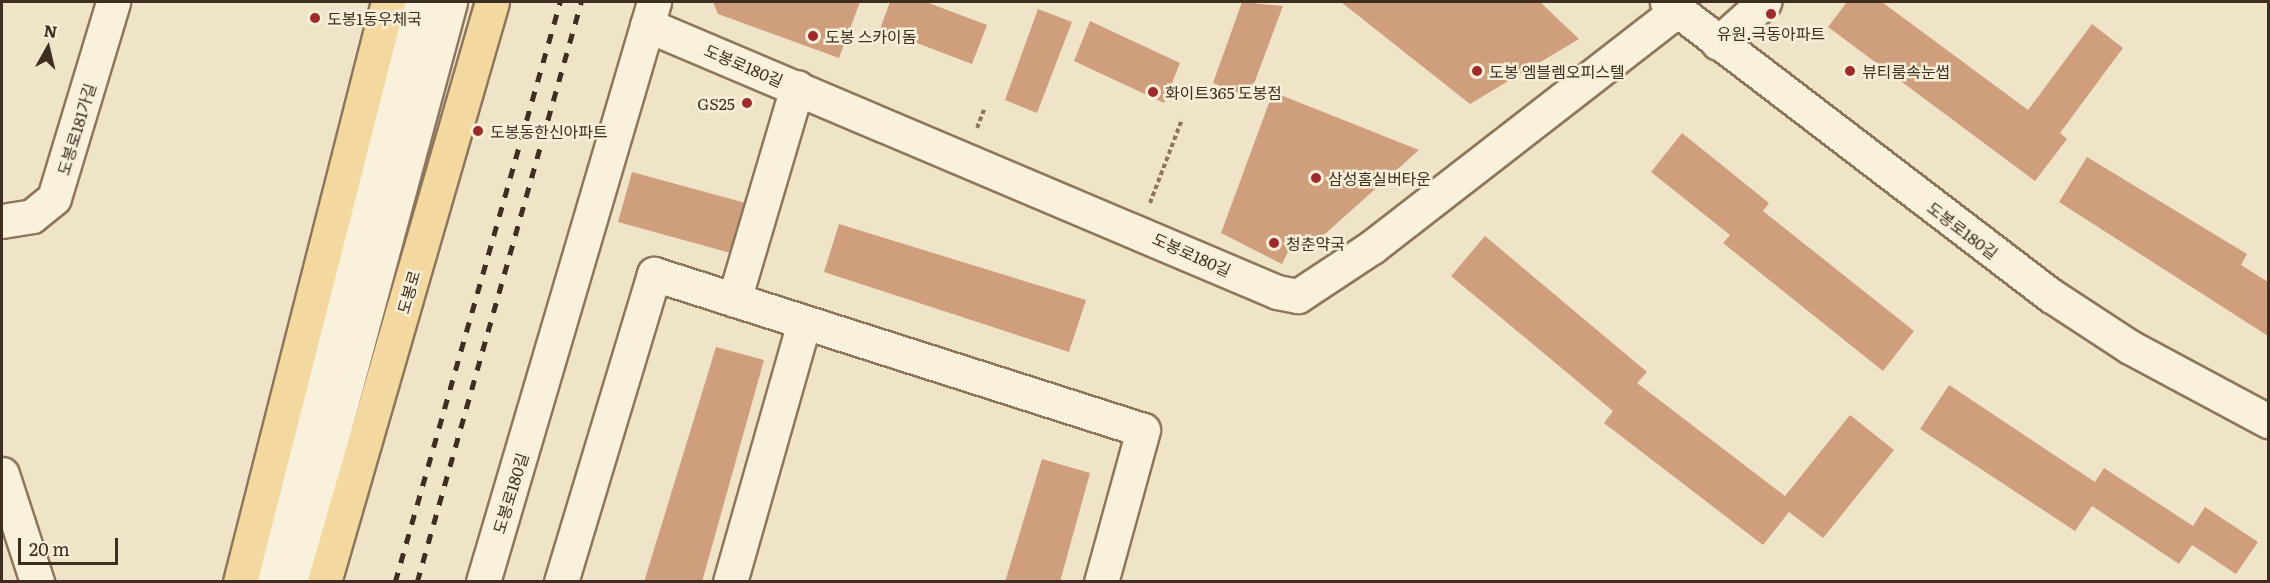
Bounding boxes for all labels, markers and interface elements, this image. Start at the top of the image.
marker: 유원.극동아파트 [1764,7,1778,21]
place label: 도봉1동우체국 [327,8,422,28]
marker: 도봉1동우체국 [308,11,322,25]
text: N [42,17,59,43]
north arrow [18,18,78,78]
place label: 유원.극동아파트 [1717,23,1825,43]
place label: 도봉 스카이돔 [825,26,917,46]
marker: 도봉 스카이돔 [806,29,820,43]
street label: 도봉로180길 [702,40,786,90]
place label: 도봉 엠블렘오피스텔 [1489,61,1625,81]
place label: 뷰티룸속눈썹 [1862,61,1950,81]
marker: 도봉 엠블렘오피스텔 [1470,64,1484,78]
marker: 뷰티룸속눈썹 [1843,64,1857,78]
street label: 도봉로181가길 [53,81,99,177]
place label: 화이트365 도봉점 [1165,82,1282,102]
marker: 화이트365 도봉점 [1146,85,1160,99]
place label: GS25 [697,93,735,113]
marker: GS25 [740,96,754,110]
place label: 도봉동한신아파트 [490,121,608,141]
marker: 도봉동한신아파트 [471,124,485,138]
place label: 삼성홈실버타운 [1328,168,1431,188]
marker: 삼성홈실버타운 [1309,171,1323,185]
street label: 도봉로180길 [1924,197,2002,263]
street label: 도봉로180길 [1150,228,1234,280]
place label: 청춘약국 [1286,233,1345,253]
marker: 청춘약국 [1267,236,1281,250]
street label: 도봉로 [393,268,423,316]
street label: 도봉로180길 [489,450,531,536]
scale bar [21,526,122,564]
text: 20 m [29,535,70,562]

